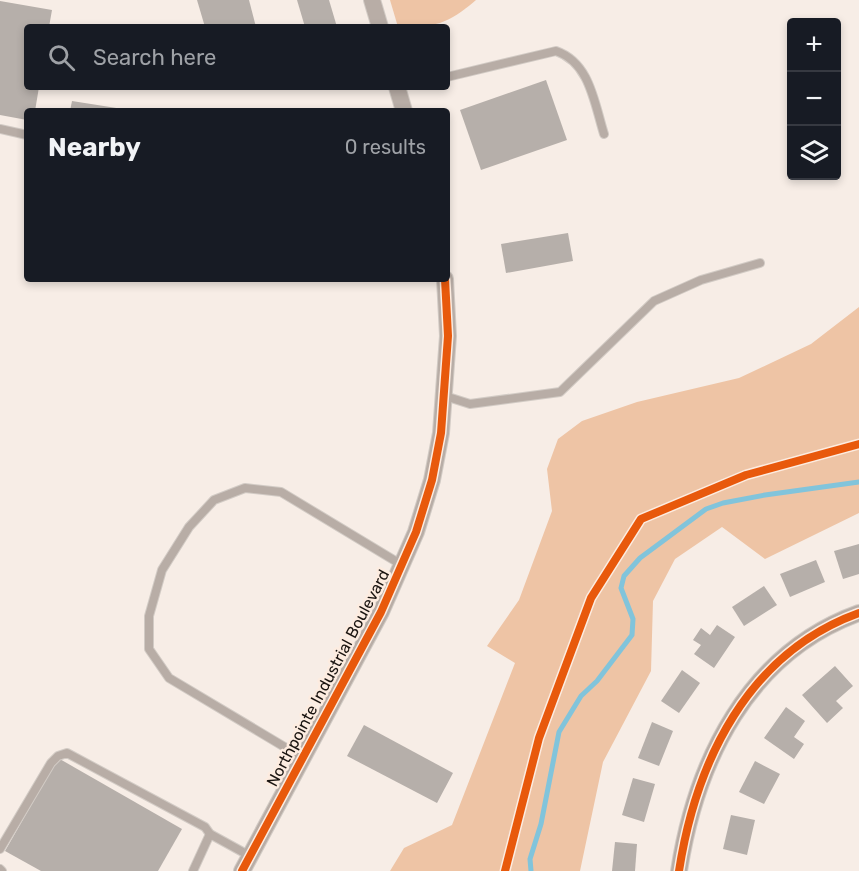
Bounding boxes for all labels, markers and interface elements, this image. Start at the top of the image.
map controls [787,18,841,180]
button: + [787,18,841,72]
search box [24,24,450,90]
icon: search [45,41,78,74]
text: Search here [93,44,216,71]
button: − [787,72,841,126]
button: layers [787,126,841,180]
text: Nearby [48,132,141,163]
text: 0 results [345,135,426,159]
street label: Northpointe Industrial Boulevard [263,566,393,790]

